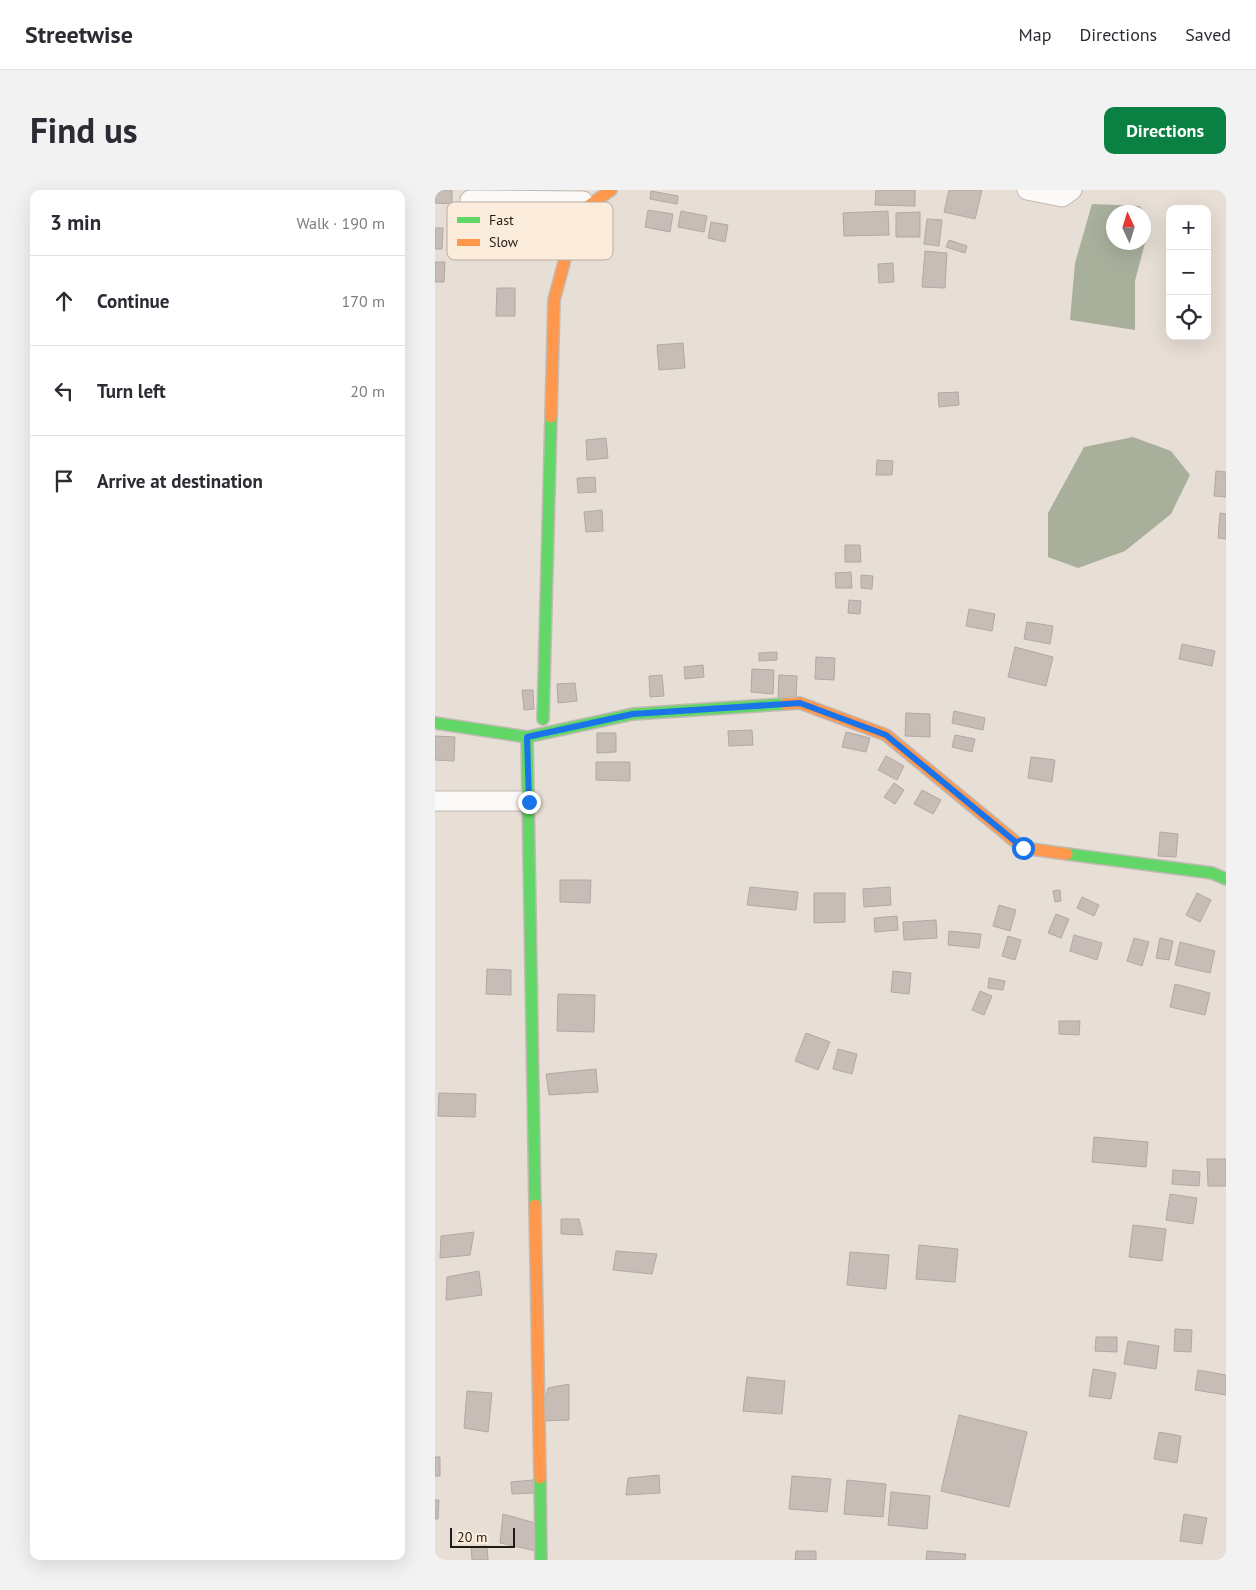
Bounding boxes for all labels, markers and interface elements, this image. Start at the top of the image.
text: Streetwise [25,19,133,50]
text: Map [1019,23,1051,46]
text: Directions [1079,23,1157,46]
text: Saved [1185,23,1231,46]
text: Find us [30,107,138,153]
button: Directions [1104,107,1226,154]
legend [447,202,613,260]
north arrow [1106,205,1151,250]
map controls [1166,205,1211,340]
button: + [1166,205,1211,250]
text: 3 min [50,209,101,236]
text: Fast [489,211,514,229]
text: Walk · 190 m [296,213,385,233]
text: Slow [489,233,519,251]
button: − [1166,250,1211,295]
icon: ahead [50,287,78,315]
text: Continue [97,289,169,313]
text: 170 m [342,291,385,311]
button: locate [1166,295,1211,340]
icon: left [50,377,78,405]
text: Turn left [97,379,166,403]
text: 20 m [350,381,385,401]
icon: arrive [50,467,78,495]
text: Arrive at destination [97,469,263,493]
route end [518,791,541,814]
route start [1012,837,1035,860]
scale bar [450,1525,515,1548]
text: 20 m [457,1528,487,1546]

